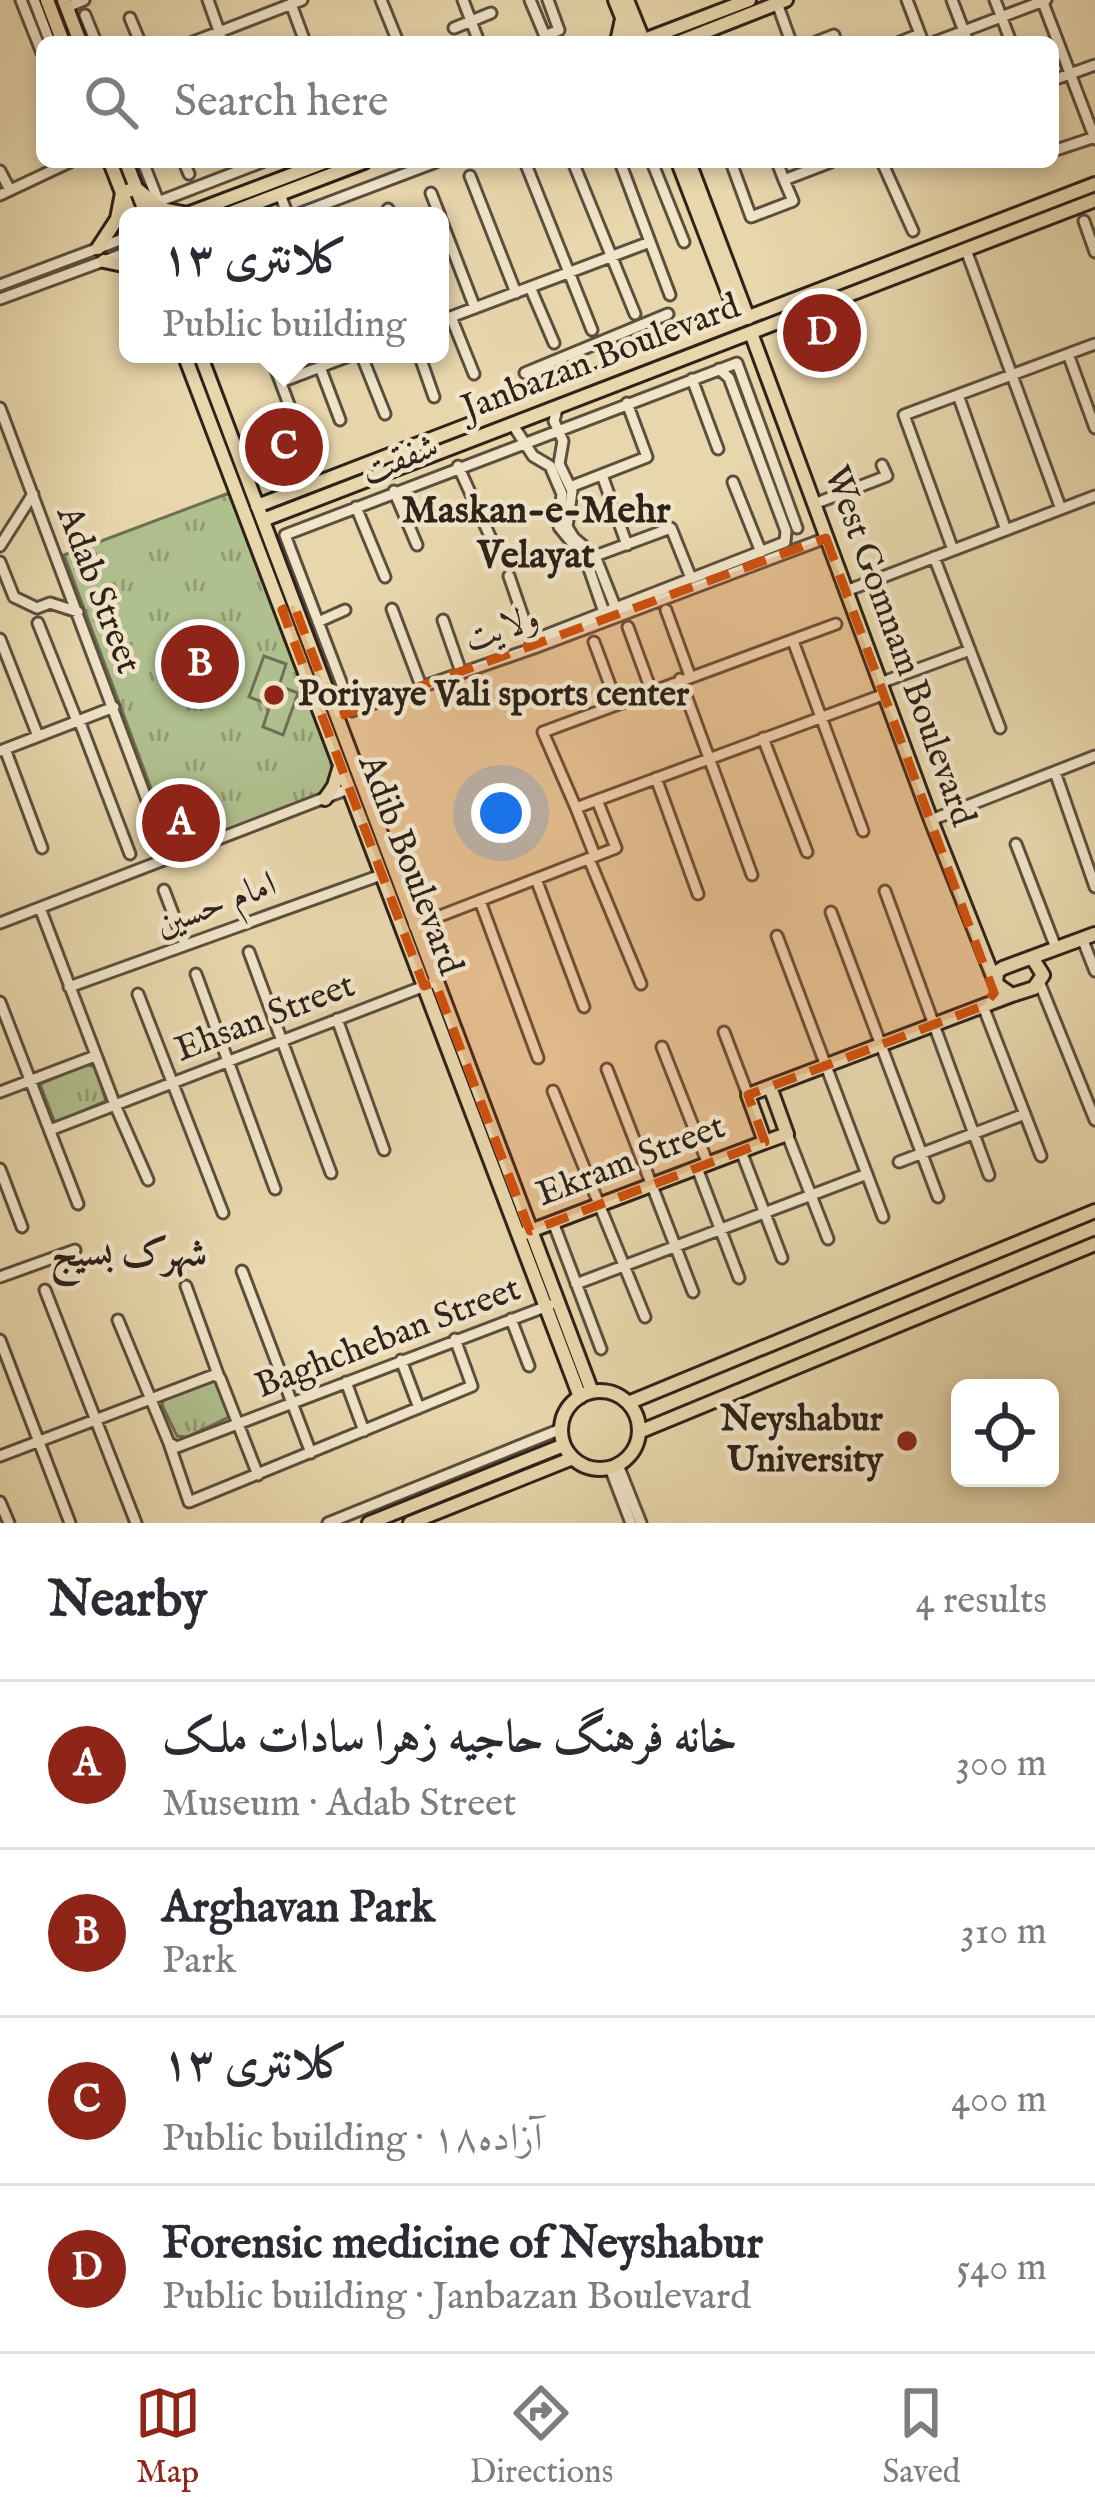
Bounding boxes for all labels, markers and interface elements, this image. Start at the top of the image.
search box [36,36,1059,168]
icon: search [78,69,144,135]
text: Search here [174,74,388,131]
popup [119,207,449,363]
text: کلانتری ۱۳ [162,231,348,288]
street label: Janbazan Boulevard [452,284,747,434]
pin: D [783,288,861,378]
text: Public building [162,301,406,350]
pin: C [245,402,323,492]
street label: شفقت [355,424,445,496]
street label: West Gomnam Boulevard [812,460,986,833]
district label: Maskan-e-Mehr Velayat [401,487,671,581]
street label: Adab Street [45,499,151,680]
street label: ولایت [459,595,545,663]
pin: B [161,619,239,709]
place label: Poriyaye Vali sports center [298,672,690,718]
marker: Poriyaye Vali sports center [261,682,287,708]
street label: Adib Boulevard [347,748,473,982]
pin: A [142,778,220,868]
your location [471,783,531,843]
street label: امام حسین [149,862,285,954]
street label: Ehsan Street [169,963,361,1073]
street label: Ekram Street [530,1104,732,1218]
district label: شهرک بسیج [51,1230,207,1288]
street label: Baghcheban Street [249,1266,527,1410]
map controls [951,1379,1059,1487]
button: locate [951,1379,1059,1487]
place label: Neyshabur University [719,1397,884,1484]
marker: Neyshabur University [894,1428,920,1454]
text: Nearby [48,1569,207,1634]
text: 4 results [915,1577,1047,1626]
text: خانه فرهنگ حاجیه زهرا سادات ملک [162,1710,737,1767]
text: A [74,1740,100,1789]
text: 300 m [955,1740,1047,1789]
text: Museum · Adab Street [162,1780,516,1829]
text: Arghavan Park [162,1880,435,1937]
text: B [74,1908,100,1957]
text: 310 m [960,1908,1047,1957]
text: Park [162,1937,236,1986]
text: کلانتری ۱۳ [162,2036,348,2093]
text: C [73,2076,101,2125]
text: 400 m [951,2076,1047,2125]
text: Public building · آزاده۱۸ [162,2115,542,2164]
text: Forensic medicine of Neyshabur [162,2216,763,2273]
text: D [71,2244,103,2293]
text: 540 m [956,2244,1047,2293]
text: Public building · Janbazan Boulevard [162,2273,751,2322]
tab: Map [135,2380,201,2494]
tab: Directions [470,2380,613,2494]
tab: Saved [882,2380,960,2494]

